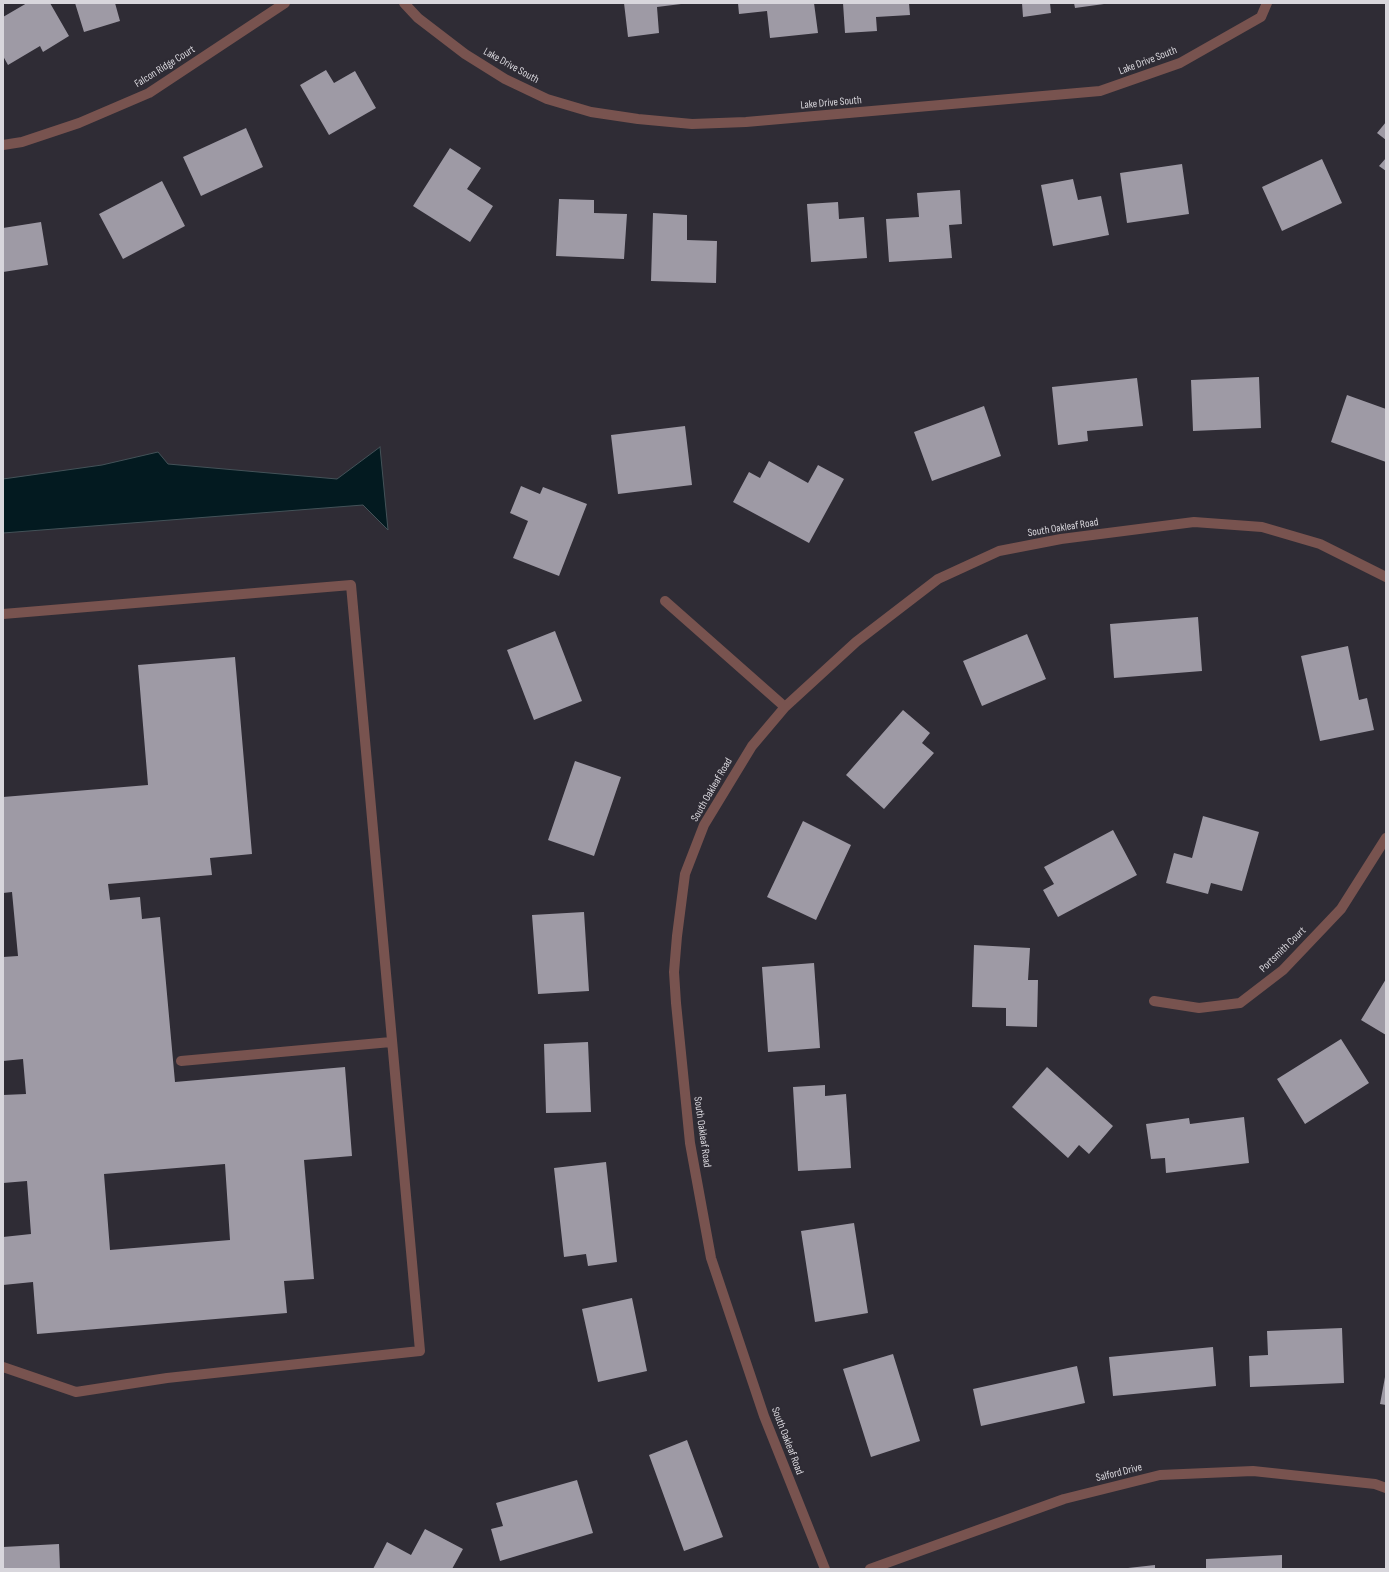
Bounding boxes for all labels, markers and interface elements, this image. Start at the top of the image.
street label: Falcon Ridge Court [132,43,198,91]
street label: Lake Drive South [1117,44,1179,78]
street label: Lake Drive South [481,45,541,87]
street label: Lake Drive South [800,94,862,112]
street label: South Oakleaf Road [1027,516,1099,540]
street label: South Oakleaf Road [688,756,736,824]
street label: Portsmith Court [1257,925,1309,975]
street label: South Oakleaf Road [690,1096,714,1168]
street label: South Oakleaf Road [768,1405,806,1477]
street label: Salford Drive [1095,1461,1143,1485]

